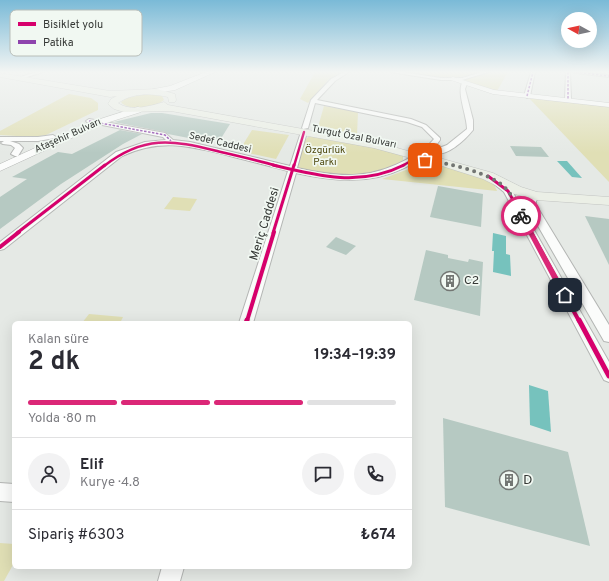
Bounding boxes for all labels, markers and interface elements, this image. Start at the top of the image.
legend [10,10,142,56]
north arrow [561,12,597,48]
map controls [561,12,597,48]
text: Bisiklet yolu [43,18,103,32]
text: Patika [43,36,74,50]
street label: Ataşehir Bulvarı [33,116,103,156]
street label: Turgut Özal Bulvarı [311,122,397,152]
street label: Sedef Caddesi [188,130,252,156]
pin [408,143,442,177]
park label: Özgürlük Parkı [305,144,345,169]
icon: bag [414,149,436,171]
street label: Meriç Caddesi [246,186,284,262]
courier [501,196,541,236]
icon: bike [510,205,532,227]
building icon: C2 [439,270,461,292]
place label: C2 [464,273,479,289]
pin [548,278,582,312]
icon: home [554,284,576,306]
text: Kalan süre [28,332,89,348]
text: 2 dk [28,346,80,379]
text: 19:34–19:39 [314,346,396,365]
text: Yolda · 80 m [28,411,96,427]
button: person [28,453,70,495]
button: chat [302,453,344,495]
button: phone [354,453,396,495]
text: Elif [80,456,103,475]
building icon: D [498,469,520,491]
place label: D [523,472,533,489]
text: Kurye · 4.8 [80,475,140,491]
text: Sipariş #6303 [28,526,124,545]
text: ₺674 [360,526,396,545]

